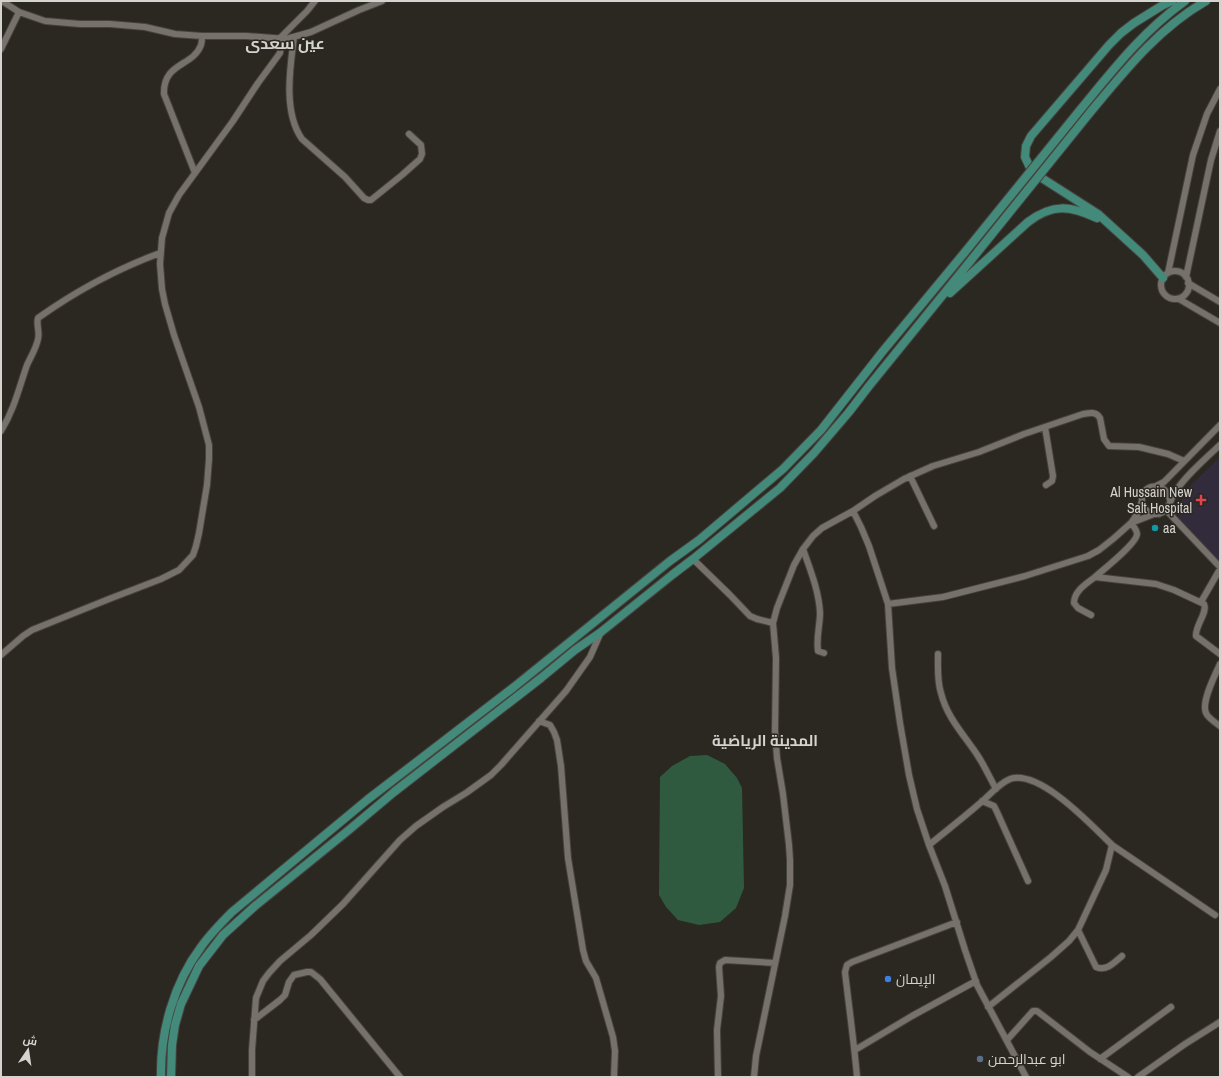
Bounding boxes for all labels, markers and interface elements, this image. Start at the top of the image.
district label: عين سعدى [245,32,325,54]
place label: Al Hussain New Salt Hospital [1109,483,1193,517]
marker: Al Hussain New Salt Hospital [1195,494,1207,506]
place label: aa [1163,519,1176,537]
marker: aa [1150,523,1160,533]
district label: المدينة الرياضية [712,730,818,751]
place label: الإيمان [896,970,935,988]
marker: الإيمان [883,974,893,984]
north arrow [8,1030,48,1070]
text: ش [22,1032,39,1049]
place label: ابو عبدالرحمن [988,1050,1066,1068]
marker: ابو عبدالرحمن [975,1054,985,1064]

